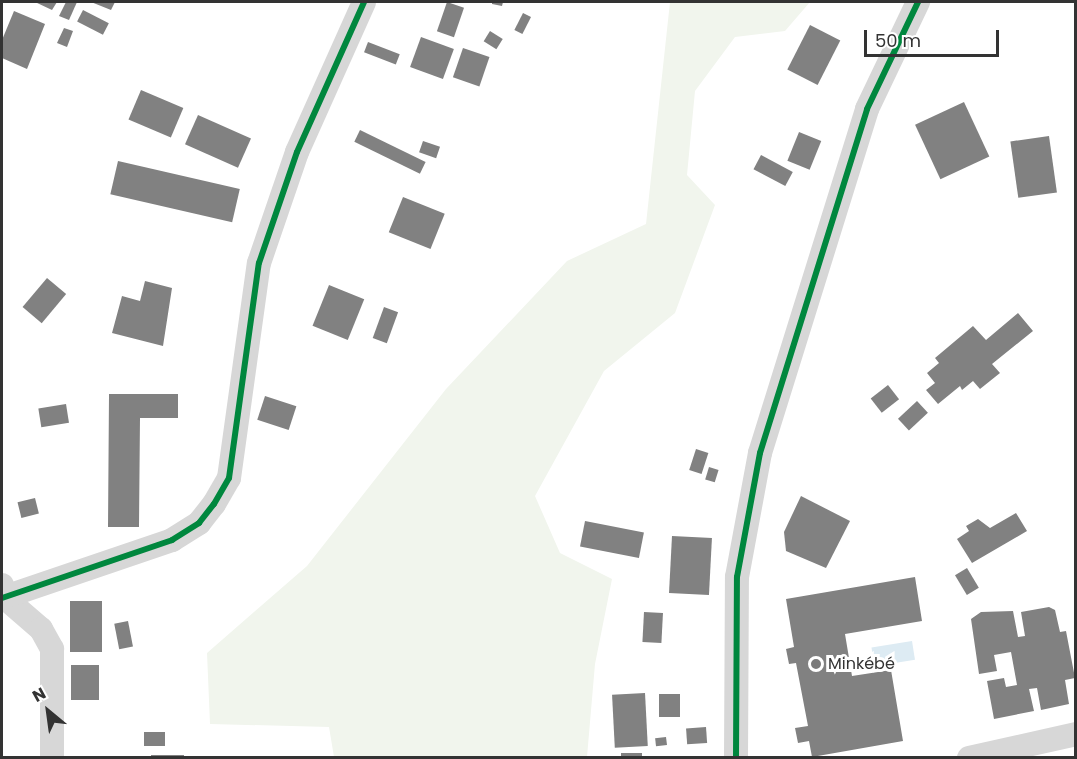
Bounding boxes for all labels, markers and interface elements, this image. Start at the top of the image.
scale bar [867,18,1002,56]
text: 50 m [875,28,921,53]
place label: Minkébé [828,654,895,674]
marker: Minkébé [809,657,823,671]
north arrow [18,681,78,741]
text: N [28,682,50,708]

